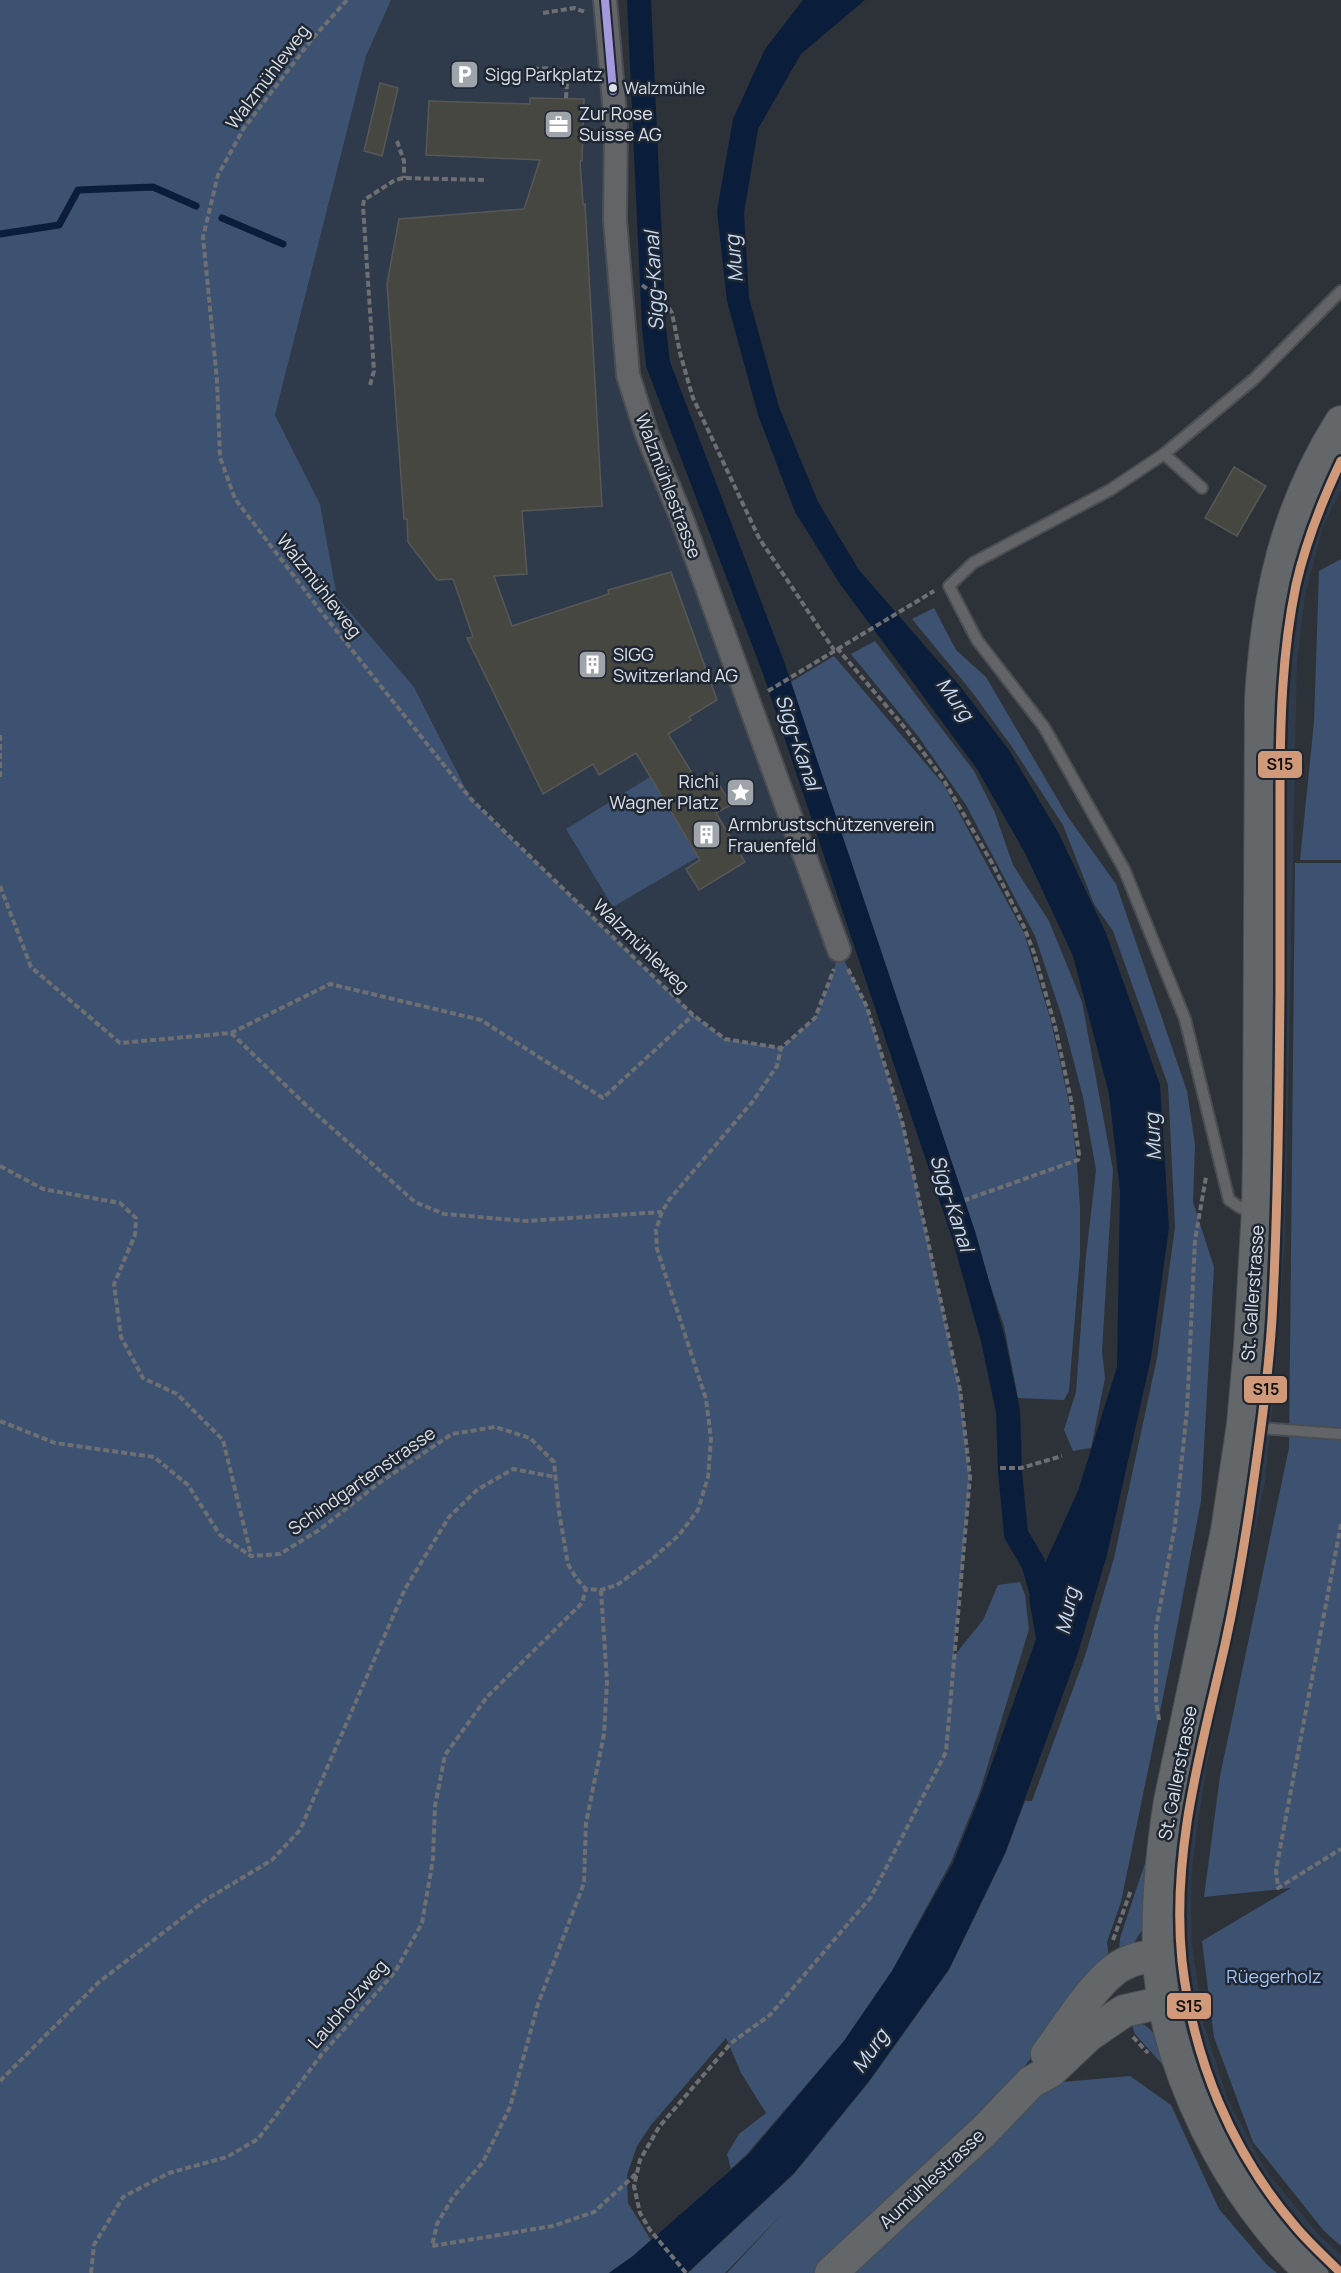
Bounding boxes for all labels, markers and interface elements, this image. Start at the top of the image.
street label: Walzmühleweg [220,19,315,134]
parking icon: Sigg Parkplatz [448,59,480,91]
place label: Sigg Parkplatz [485,62,603,86]
place label: Walzmühle [624,77,705,99]
marker: Walzmühle [607,82,619,94]
place label: Zur Rose Suisse AG [579,101,662,146]
office icon: Zur Rose Suisse AG [542,108,574,140]
water label: Sigg-Kanal [637,228,670,332]
water label: Murg [718,232,749,284]
street label: Walzmühlestrasse [630,410,708,562]
street label: Walzmühleweg [272,529,368,642]
place label: SIGG Switzerland AG [613,642,738,687]
building icon: SIGG Switzerland AG [576,649,608,681]
water label: Murg [931,672,982,728]
water label: Sigg-Kanal [769,690,828,796]
line badge: S15 [1257,750,1303,779]
text: S15 [1267,753,1293,775]
place label: Richi Wagner Platz [609,769,719,814]
place icon: Richi Wagner Platz [724,776,756,808]
place label: Armbrustschützenverein Frauenfeld [728,812,934,857]
building icon: Armbrustschützenverein Frauenfeld [691,819,723,851]
street label: Walzmühleweg [588,893,695,997]
water label: Murg [1138,1111,1167,1161]
water label: Sigg-Kanal [924,1151,981,1257]
street label: St. Gallerstrasse [1235,1224,1269,1362]
line badge: S15 [1243,1375,1288,1404]
text: S15 [1253,1378,1279,1400]
street label: Schindgartenstrasse [283,1420,440,1540]
water label: Murg [1049,1583,1085,1637]
street label: St. Gallerstrasse [1152,1704,1202,1842]
street label: Laubholzweg [302,1954,392,2053]
park label: Rüegerholz [1226,1964,1322,1988]
line badge: S15 [1166,1992,1212,2020]
text: S15 [1176,1995,1202,2017]
water label: Murg [845,2022,895,2078]
street label: Aumühlestrasse [874,2123,989,2233]

